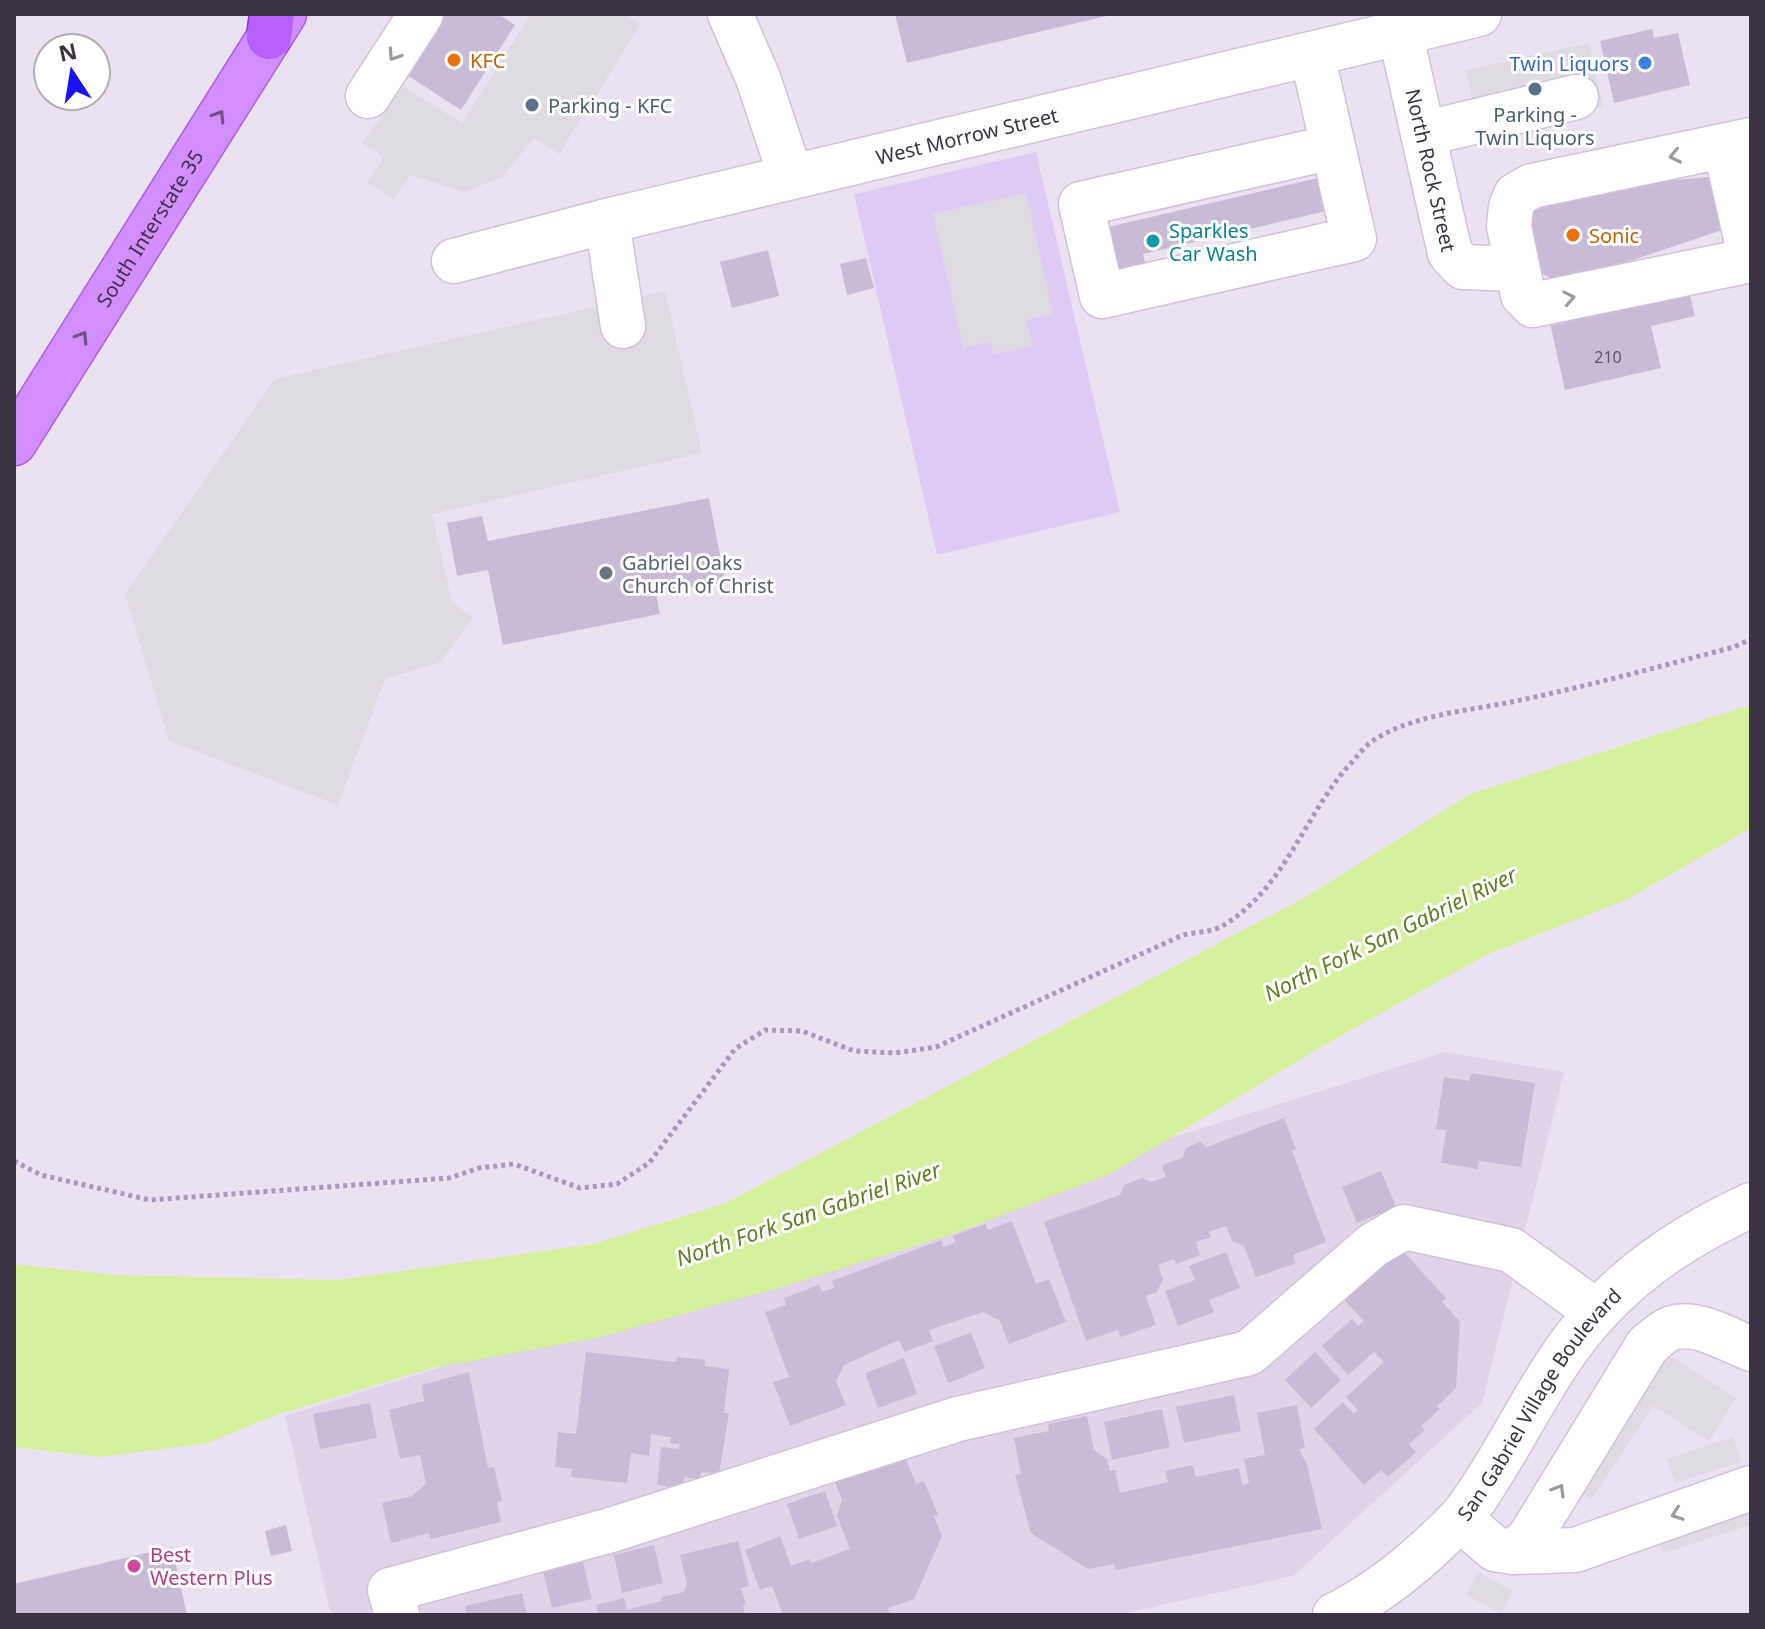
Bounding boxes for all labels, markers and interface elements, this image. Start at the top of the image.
north arrow [32,32,112,112]
text: N [56,35,80,68]
one-way arrow [389,46,404,61]
place label: KFC [470,47,506,74]
place label: Twin Liquors [1510,50,1629,77]
marker: KFC [445,51,463,69]
marker: Twin Liquors [1636,54,1654,72]
marker: Parking - Twin Liquors [1526,80,1544,98]
street label: North Rock Street [1400,86,1463,254]
place label: Parking - KFC [548,92,673,119]
marker: Parking - KFC [523,96,541,114]
street label: West Morrow Street [873,101,1061,170]
place label: Parking - Twin Liquors [1475,101,1595,151]
one-way arrow [210,110,225,125]
street label: South Interstate 35 [90,144,209,312]
one-way arrow [1668,147,1682,164]
place label: Sparkles Car Wash [1169,217,1258,267]
place label: Sonic [1589,222,1639,249]
marker: Sonic [1564,226,1582,244]
marker: Sparkles Car Wash [1144,232,1162,250]
one-way arrow [1562,291,1576,308]
one-way arrow [72,331,87,345]
house number: 210 [1594,346,1622,368]
place label: Gabriel Oaks Church of Christ [622,549,774,599]
marker: Gabriel Oaks Church of Christ [597,564,615,582]
water label: North Fork San Gabriel River [1258,858,1523,1007]
water label: North Fork San Gabriel River [672,1153,945,1272]
street label: San Gabriel Village Boulevard [1451,1282,1627,1526]
one-way arrow [1549,1484,1565,1499]
one-way arrow [1671,1504,1685,1520]
place label: Best Western Plus [150,1541,273,1591]
marker: Best Western Plus [125,1557,143,1575]

